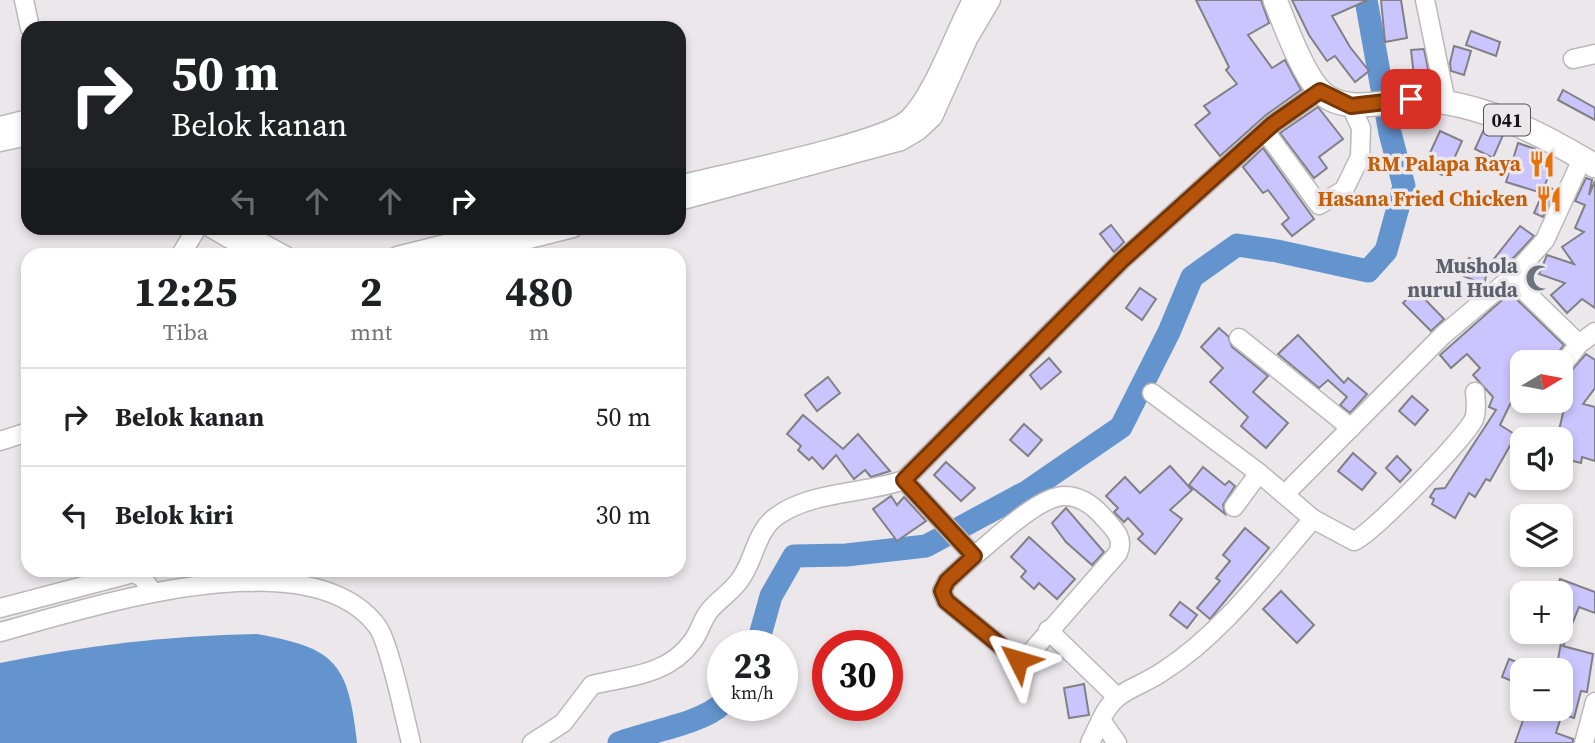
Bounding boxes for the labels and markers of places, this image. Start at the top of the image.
pin [1381,69,1441,129]
place label: RM Palapa Raya [1367,149,1522,178]
restaurant icon: RM Palapa Raya [1527,149,1557,179]
place label: Hasana Fried Chicken [1318,184,1528,213]
restaurant icon: Hasana Fried Chicken [1534,184,1564,214]
place label: Mushola nurul Huda [1407,251,1519,304]
mosque icon: Mushola nurul Huda [1524,263,1554,293]

